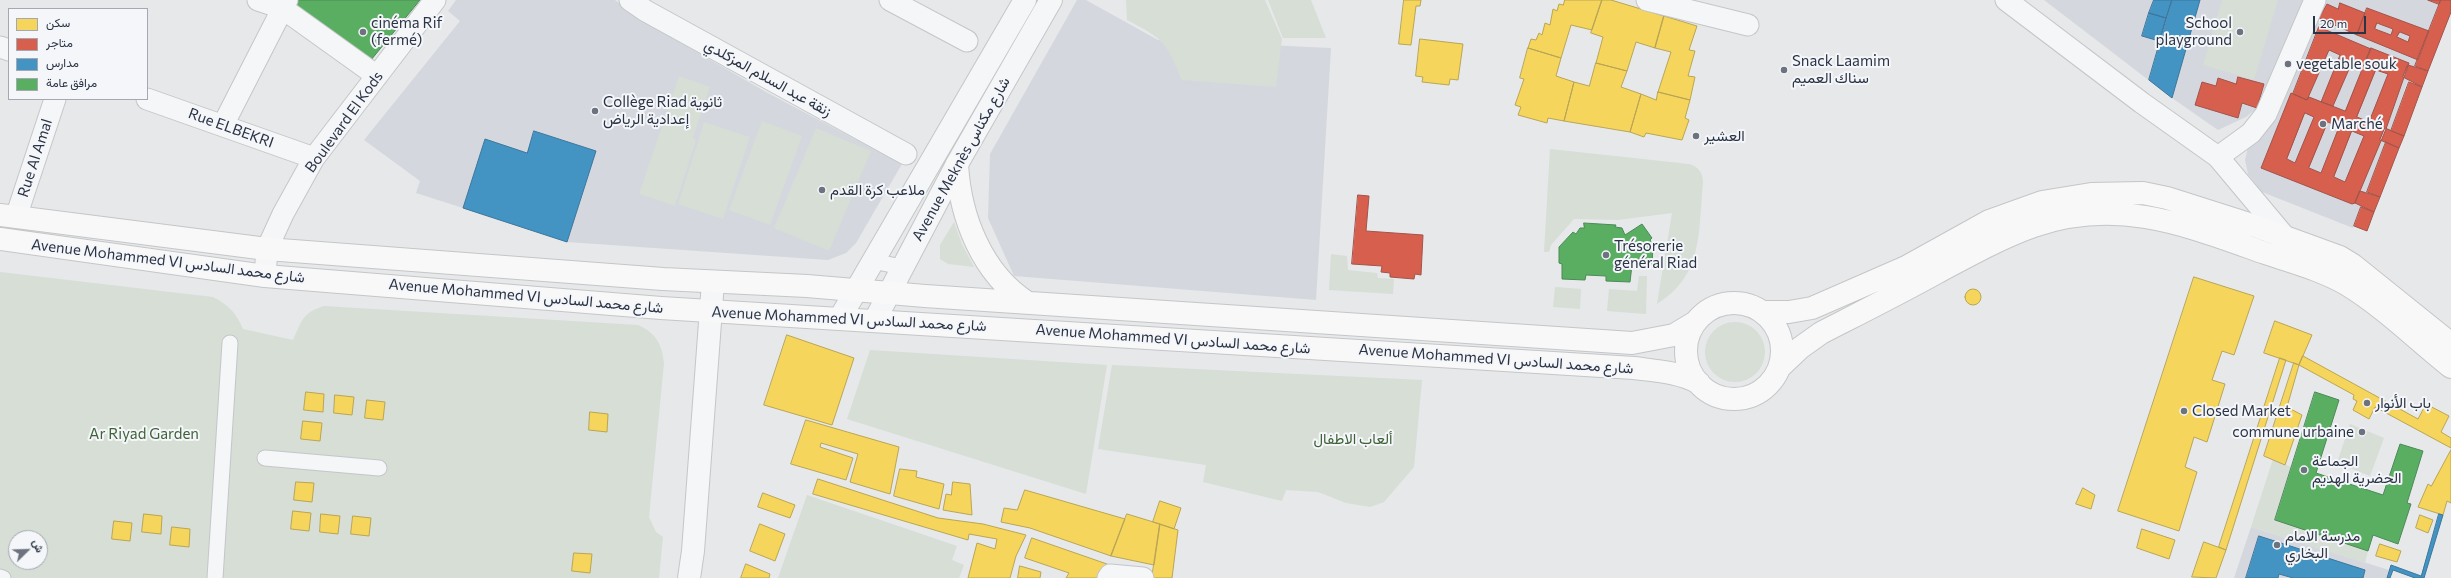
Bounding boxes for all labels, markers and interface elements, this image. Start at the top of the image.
legend [8,8,148,100]
scale bar [2315,8,2368,34]
place label: cinéma Rif (fermé) [371,14,442,49]
place label: School playground [2156,14,2232,49]
text: سكن [46,15,70,29]
text: 20 m [2320,16,2347,30]
marker: cinéma Rif (fermé) [358,27,368,37]
marker: School playground [2235,27,2245,37]
text: متاجر [46,35,73,49]
street label: زنقة عبد السلام المزكلدي [701,36,835,120]
place label: Snack Laamim سناك العميم [1792,52,1890,87]
text: مدارس [46,55,79,69]
place label: vegetable souk [2296,55,2397,73]
marker: vegetable souk [2283,59,2293,69]
marker: Snack Laamim سناك العميم [1779,65,1789,75]
street label: Boulevard El Kods [301,68,387,176]
street label: Avenue Meknès شارع مكناس [908,74,1014,244]
text: مرافق عامة [46,75,97,89]
place label: Collège Riad ثانوية إعدادية الرياض [603,93,722,128]
street label: Rue ELBEKRI [186,104,276,152]
marker: Collège Riad ثانوية إعدادية الرياض [590,106,600,116]
place label: Marché [2331,115,2383,133]
street label: Rue Al Amal [14,117,56,199]
marker: Marché [2318,119,2328,129]
place label: العشير [1704,127,1745,145]
marker: العشير [1691,131,1701,141]
place label: ملاعب كرة القدم [830,181,925,199]
marker: ملاعب كرة القدم [817,185,827,195]
street label: Avenue Mohammed VI شارع محمد السادس [30,235,306,287]
place label: Trésorerie général Riad [1614,237,1697,272]
marker: Trésorerie général Riad [1601,250,1611,260]
street label: Avenue Mohammed VI شارع محمد السادس [388,275,664,317]
street label: Avenue Mohammed VI شارع محمد السادس [711,303,987,335]
street label: Avenue Mohammed VI شارع محمد السادس [1035,320,1311,358]
street label: Avenue Mohammed VI شارع محمد السادس [1358,340,1634,378]
place label: باب الأنوار [2375,394,2431,412]
marker: باب الأنوار [2362,398,2372,408]
place label: Closed Market [2192,402,2291,420]
marker: Closed Market [2179,406,2189,416]
place label: commune urbaine [2232,423,2354,441]
park label: Ar Riyad Garden [89,425,199,443]
marker: commune urbaine [2357,427,2367,437]
park label: ألعاب الاطفال [1313,430,1393,448]
place label: الجماعة الحضرية الهديم [2312,452,2401,487]
marker: الجماعة الحضرية الهديم [2299,465,2309,475]
place label: مدرسة الامام البخاري [2285,527,2360,562]
north arrow [8,530,48,570]
text: ش [30,537,47,554]
marker: مدرسة الامام البخاري [2272,540,2282,550]

